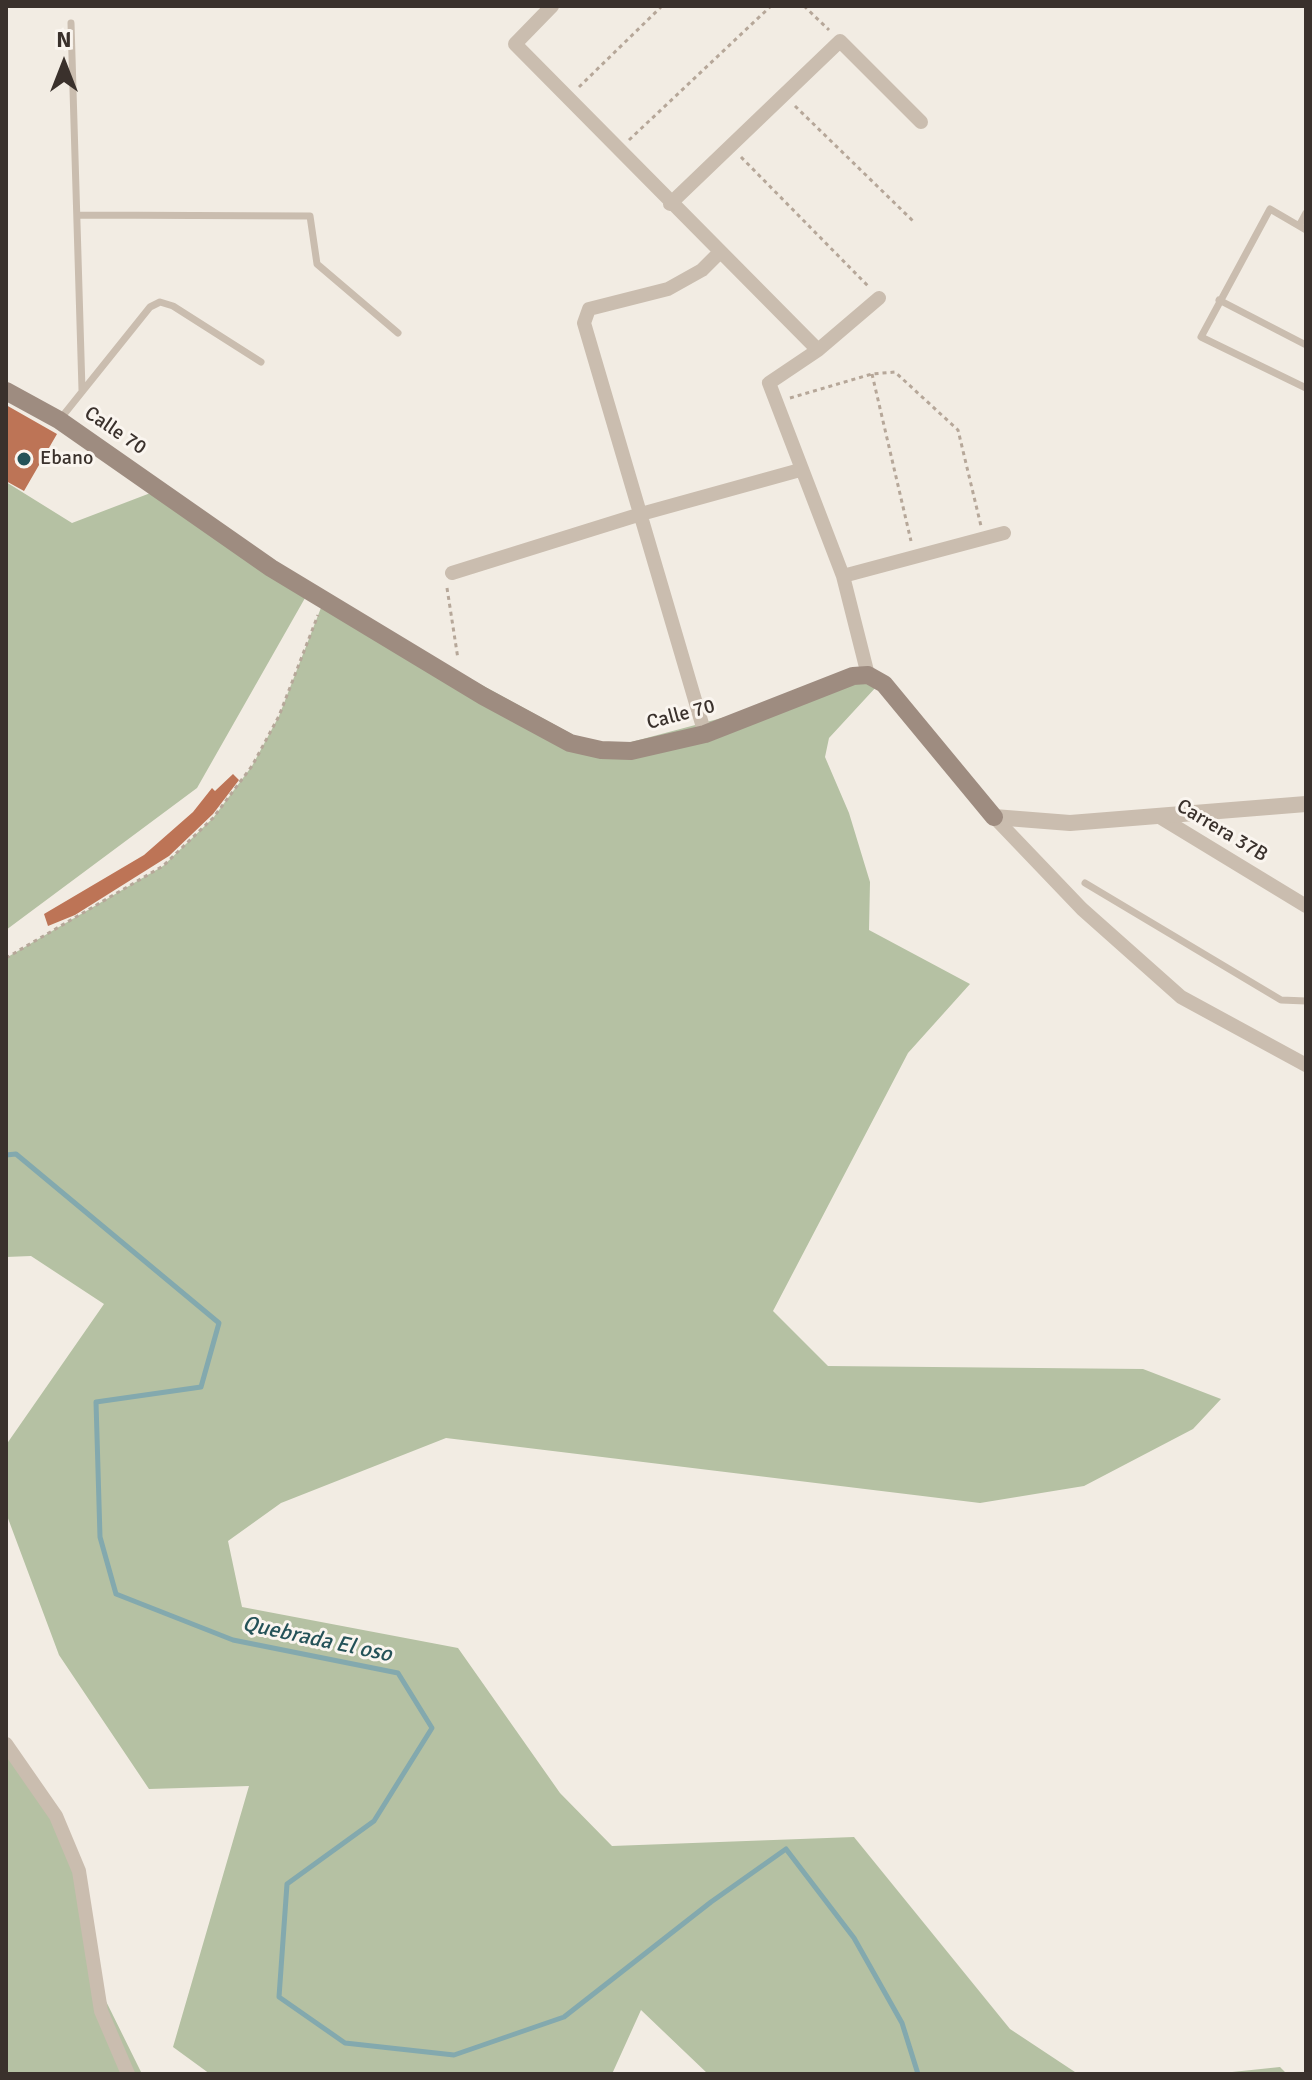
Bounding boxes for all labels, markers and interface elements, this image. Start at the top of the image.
north arrow [24,24,104,104]
text: N [56,26,72,53]
street label: Calle 70 [80,402,150,460]
place label: Ebano [40,447,93,471]
marker: Ebano [15,450,33,468]
street label: Calle 70 [644,694,718,736]
street label: Carrera 37B [1172,794,1272,868]
water label: Quebrada El oso [240,1611,394,1669]

